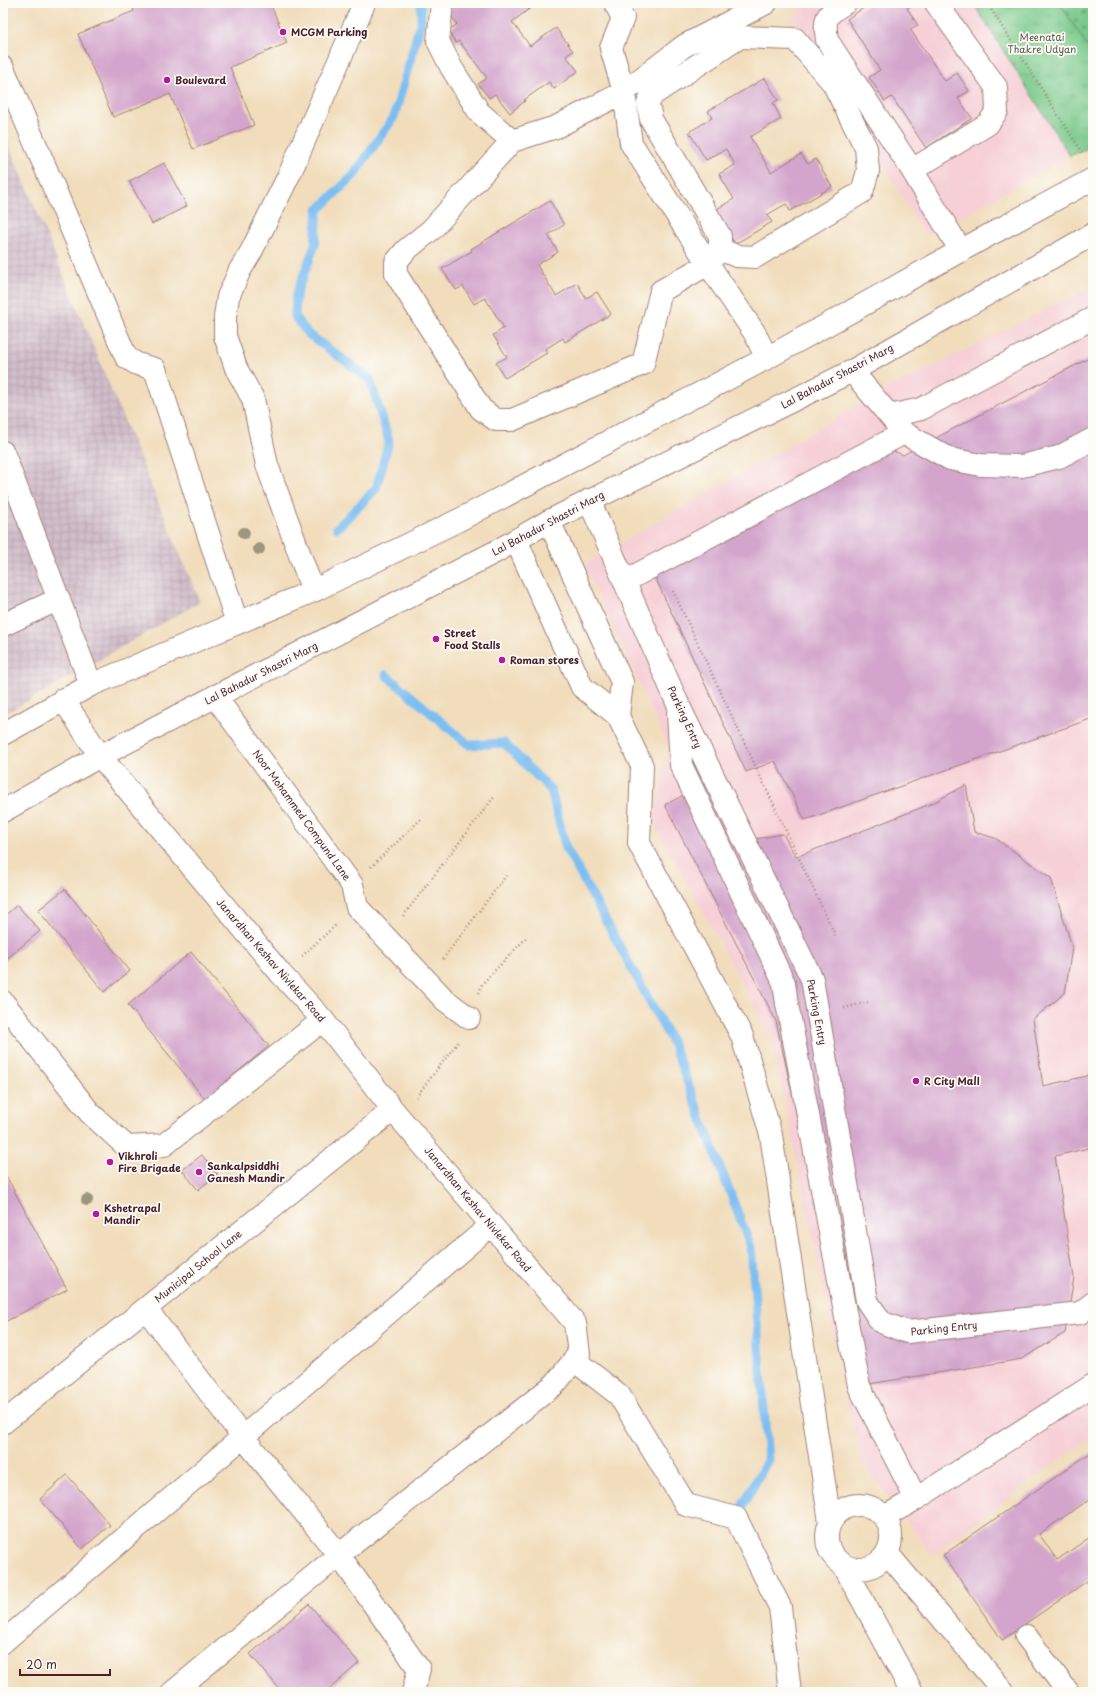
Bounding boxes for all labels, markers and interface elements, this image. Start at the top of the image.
place label: MCGM Parking [291,24,367,39]
marker: MCGM Parking [278,27,288,37]
park label: Meenatai Thakre Udyan [1008,29,1076,56]
place label: Boulevard [175,72,227,87]
marker: Boulevard [162,75,172,85]
street label: Lal Bahadur Shastri Marg [778,339,896,412]
street label: Lal Bahadur Shastri Marg [489,486,607,559]
place label: Street Food Stalls [444,625,501,652]
marker: Street Food Stalls [431,634,441,644]
street label: Lal Bahadur Shastri Marg [202,637,320,708]
place label: Roman stores [510,652,579,667]
marker: Roman stores [497,655,507,665]
street label: Parking Entry [664,683,706,750]
street label: Noor Mohammed Compund Lane [250,746,355,884]
street label: Janardhan Keshav Nivlekar Road [213,895,329,1025]
street label: Parking Entry [804,978,831,1046]
place label: R City Mall [924,1073,980,1088]
marker: R City Mall [911,1076,921,1086]
street label: Janardhan Keshav Nivlekar Road [421,1143,536,1275]
place label: Vikhroli Fire Brigade [118,1148,181,1175]
marker: Vikhroli Fire Brigade [105,1157,115,1167]
place label: Sankalpsiddhi Ganesh Mandir [207,1158,285,1185]
marker: Sankalpsiddhi Ganesh Mandir [194,1167,204,1177]
place label: Kshetrapal Mandir [104,1200,161,1227]
marker: Kshetrapal Mandir [91,1209,101,1219]
street label: Municipal School Lane [151,1225,245,1306]
street label: Parking Entry [910,1317,978,1338]
scale bar [20,1651,110,1677]
text: 20 m [26,1655,57,1673]

